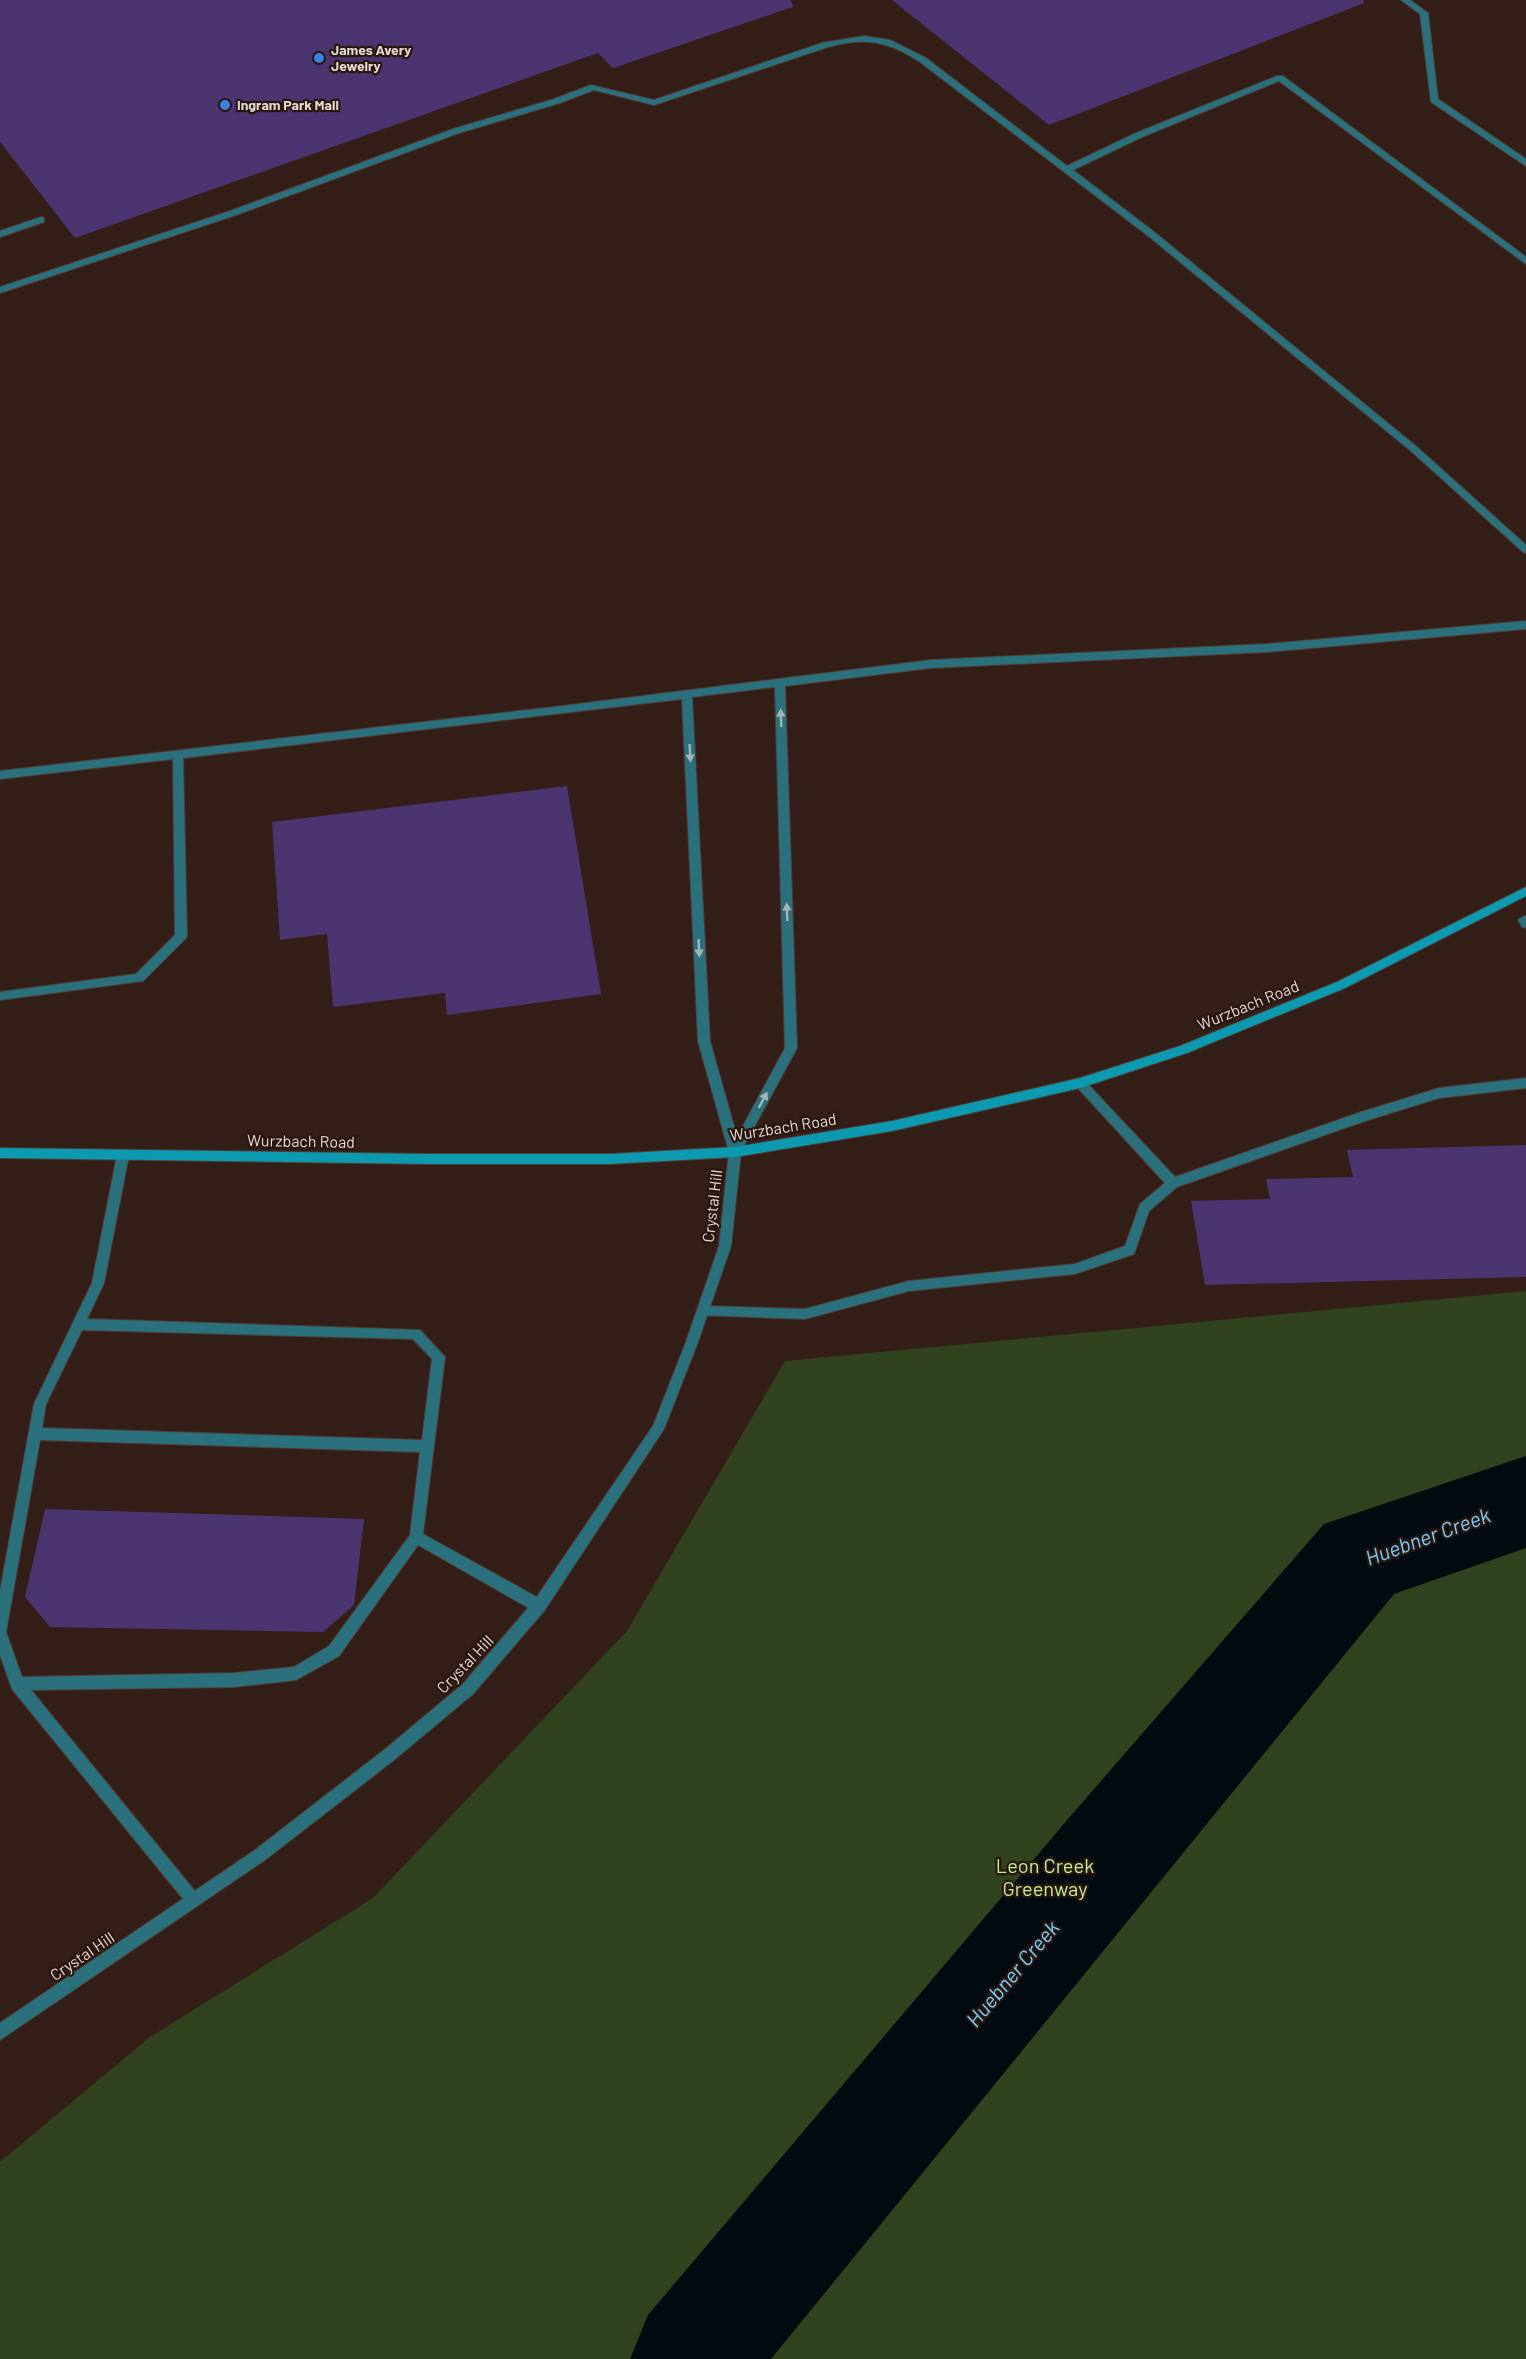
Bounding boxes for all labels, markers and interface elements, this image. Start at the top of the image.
place label: James Avery Jewelry [331,41,411,74]
marker: James Avery Jewelry [312,51,326,65]
place label: Ingram Park Mall [237,96,339,113]
marker: Ingram Park Mall [218,98,232,112]
one-way arrow [776,708,786,727]
one-way arrow [685,743,694,762]
one-way arrow [782,903,792,922]
one-way arrow [695,938,704,957]
street label: Wurzbach Road [1194,976,1301,1034]
one-way arrow [758,1091,768,1108]
street label: Wurzbach Road [728,1109,838,1144]
street label: Wurzbach Road [247,1130,355,1151]
street label: Crystal Hill [698,1168,725,1243]
water label: Huebner Creek [1362,1501,1494,1570]
street label: Crystal Hill [432,1631,497,1697]
park label: Leon Creek Greenway [996,1853,1094,1900]
water label: Huebner Creek [960,1914,1064,2031]
street label: Crystal Hill [46,1927,117,1984]

